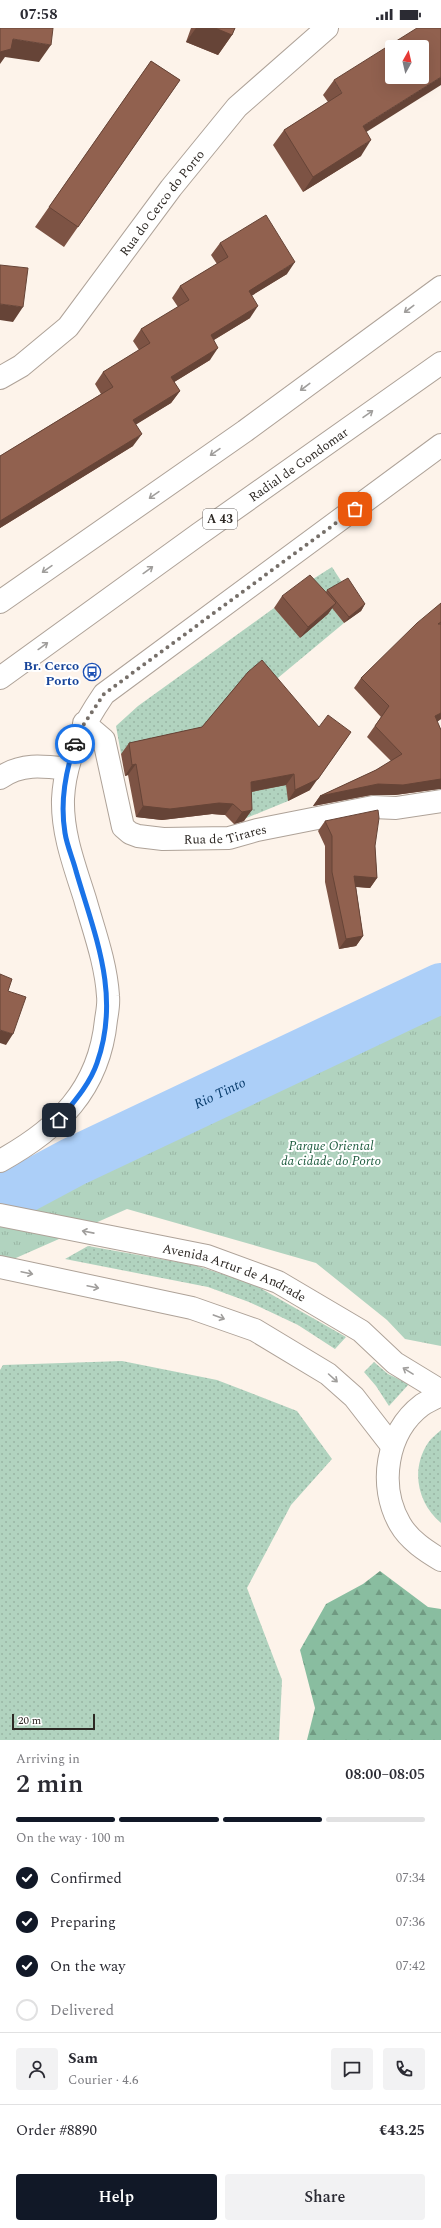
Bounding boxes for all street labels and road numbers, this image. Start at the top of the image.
street label: Rua do Cerco do Porto [115,145,210,261]
street label: Radial de Gondomar [245,423,353,507]
road number: A 43 [203,509,237,529]
street label: Rua de Tirares [184,819,269,850]
street label: Avenida Artur de Andrade [161,1238,310,1307]

